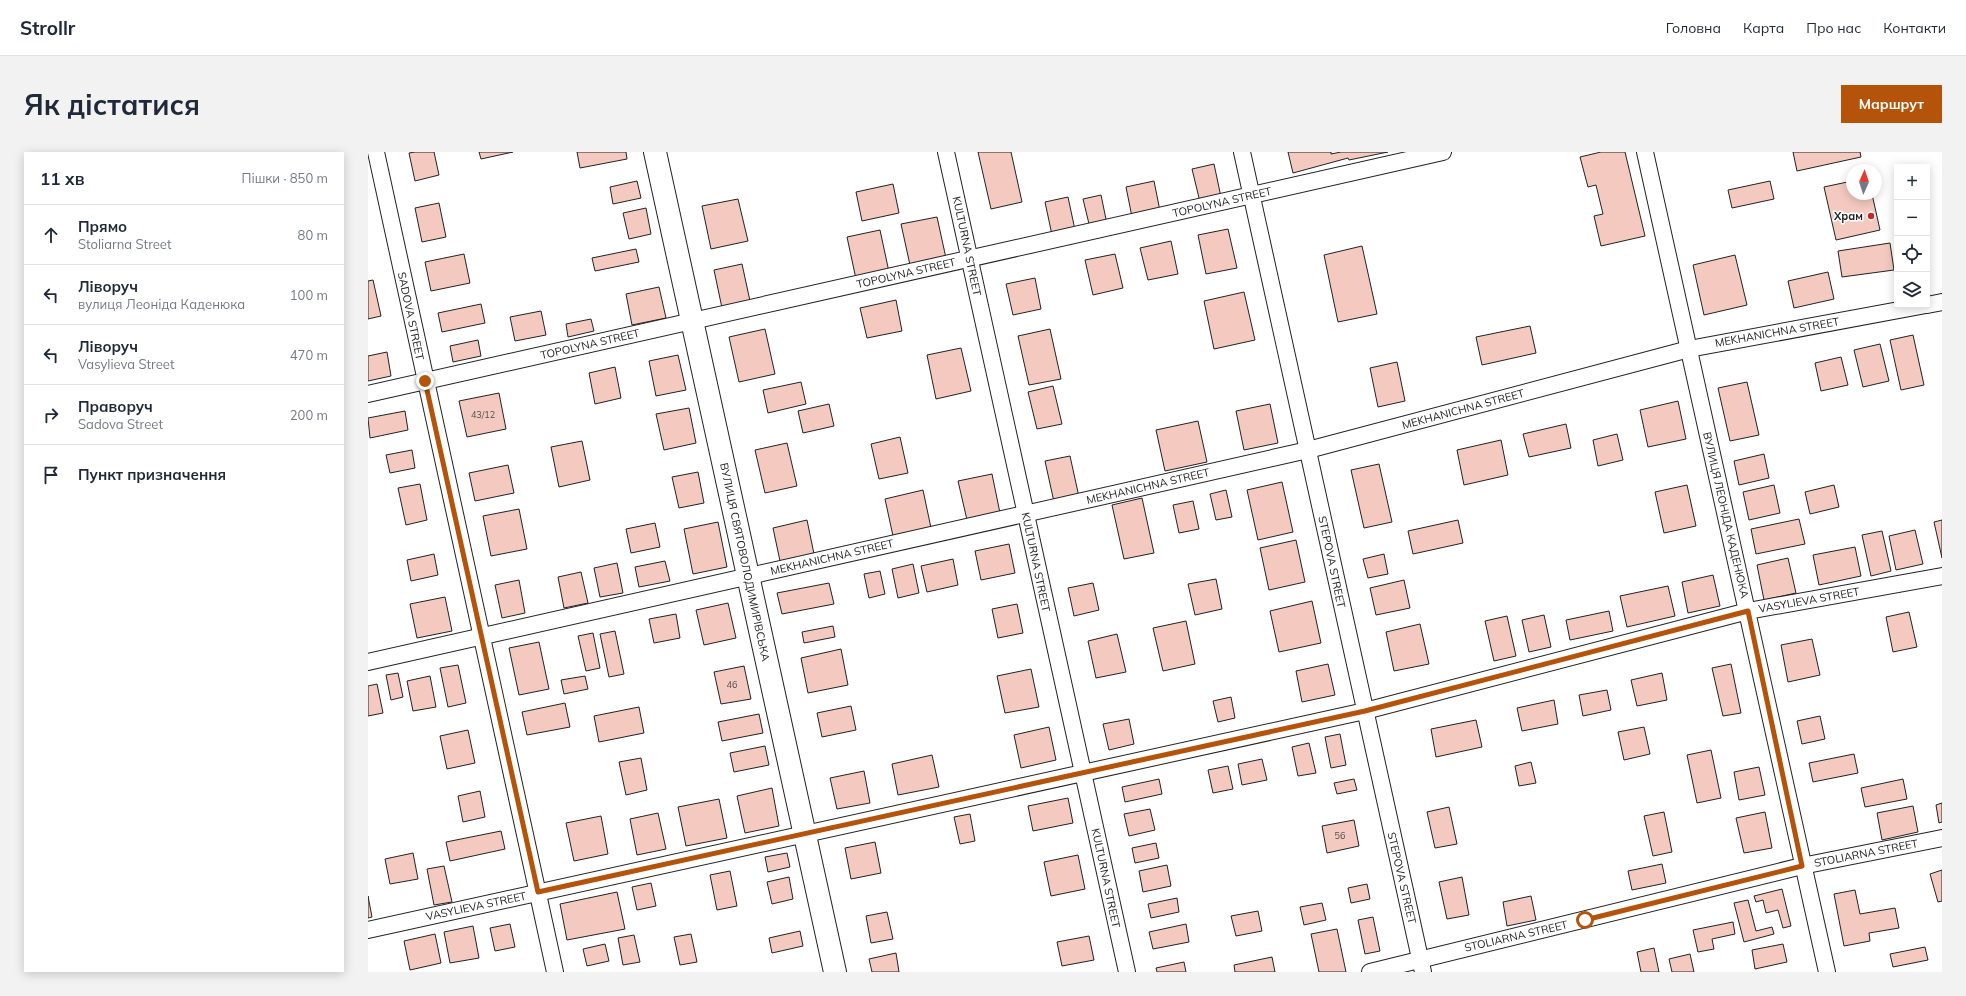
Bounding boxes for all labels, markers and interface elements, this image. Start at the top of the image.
text: Strollr [20,16,75,40]
text: Головна [1666,19,1721,37]
text: Карта [1743,19,1784,37]
text: Про нас [1806,19,1861,37]
text: Контакти [1883,19,1946,37]
button: Маршрут [1841,85,1942,123]
text: Як дістатися [24,87,200,122]
north arrow [1846,164,1882,200]
map controls [1894,164,1930,308]
button: + [1894,164,1930,200]
text: 11 хв [40,168,84,189]
text: Пішки · 850 m [241,170,328,186]
street label: TOPOLYNA STREET [1171,184,1273,220]
street label: KULTURNA STREET [950,195,984,297]
button: − [1894,200,1930,236]
place label: Храм [1833,209,1863,223]
marker: Храм [1866,211,1876,221]
text: Прямо [78,217,127,236]
icon: ahead [40,224,62,246]
text: 80 m [298,227,328,243]
text: Stoliarna Street [78,236,171,252]
button: locate [1894,236,1930,272]
street label: TOPOLYNA STREET [855,255,957,291]
street label: SADOVA STREET [395,271,427,362]
button: layers [1894,272,1930,308]
text: Ліворуч [78,277,138,296]
icon: left [40,284,62,306]
text: 100 m [290,287,328,303]
text: вулиця Леоніда Каденюка [78,296,245,312]
street label: MEKHANICHNA STREET [1714,314,1841,350]
street label: TOPOLYNA STREET [539,326,641,362]
text: Ліворуч [78,337,138,356]
icon: left [40,344,62,366]
text: 470 m [290,347,328,363]
text: Vasylieva Street [78,356,174,372]
route end [416,372,434,390]
street label: MEKHANICHNA STREET [1400,386,1526,432]
text: Праворуч [78,397,153,416]
icon: right [40,404,62,426]
text: 200 m [290,407,328,423]
house number: 43/12 [471,409,495,420]
text: Sadova Street [78,416,163,432]
street label: ВУЛИЦЯ ЛЕОНІДА КАДЕНЮКА [1700,431,1752,599]
street label: ВУЛИЦЯ СВЯТОВОЛОДИМИРІВСЬКА [717,462,773,662]
icon: arrive [40,464,62,486]
text: Пункт призначення [78,465,226,484]
street label: MEKHANICHNA STREET [1085,465,1211,507]
street label: KULTURNA STREET [1019,511,1053,613]
street label: STEPOVA STREET [1315,515,1349,610]
street label: MEKHANICHNA STREET [769,536,895,578]
street label: VASYLIEVA STREET [1757,584,1861,616]
house number: 46 [727,679,737,690]
street label: KULTURNA STREET [1089,827,1123,929]
house number: 56 [1335,830,1345,841]
street label: STEPOVA STREET [1385,831,1419,926]
street label: STOLIARNA STREET [1813,836,1919,870]
street label: VASYLIEVA STREET [425,888,528,923]
route start [1576,911,1594,929]
street label: STOLIARNA STREET [1463,917,1569,955]

